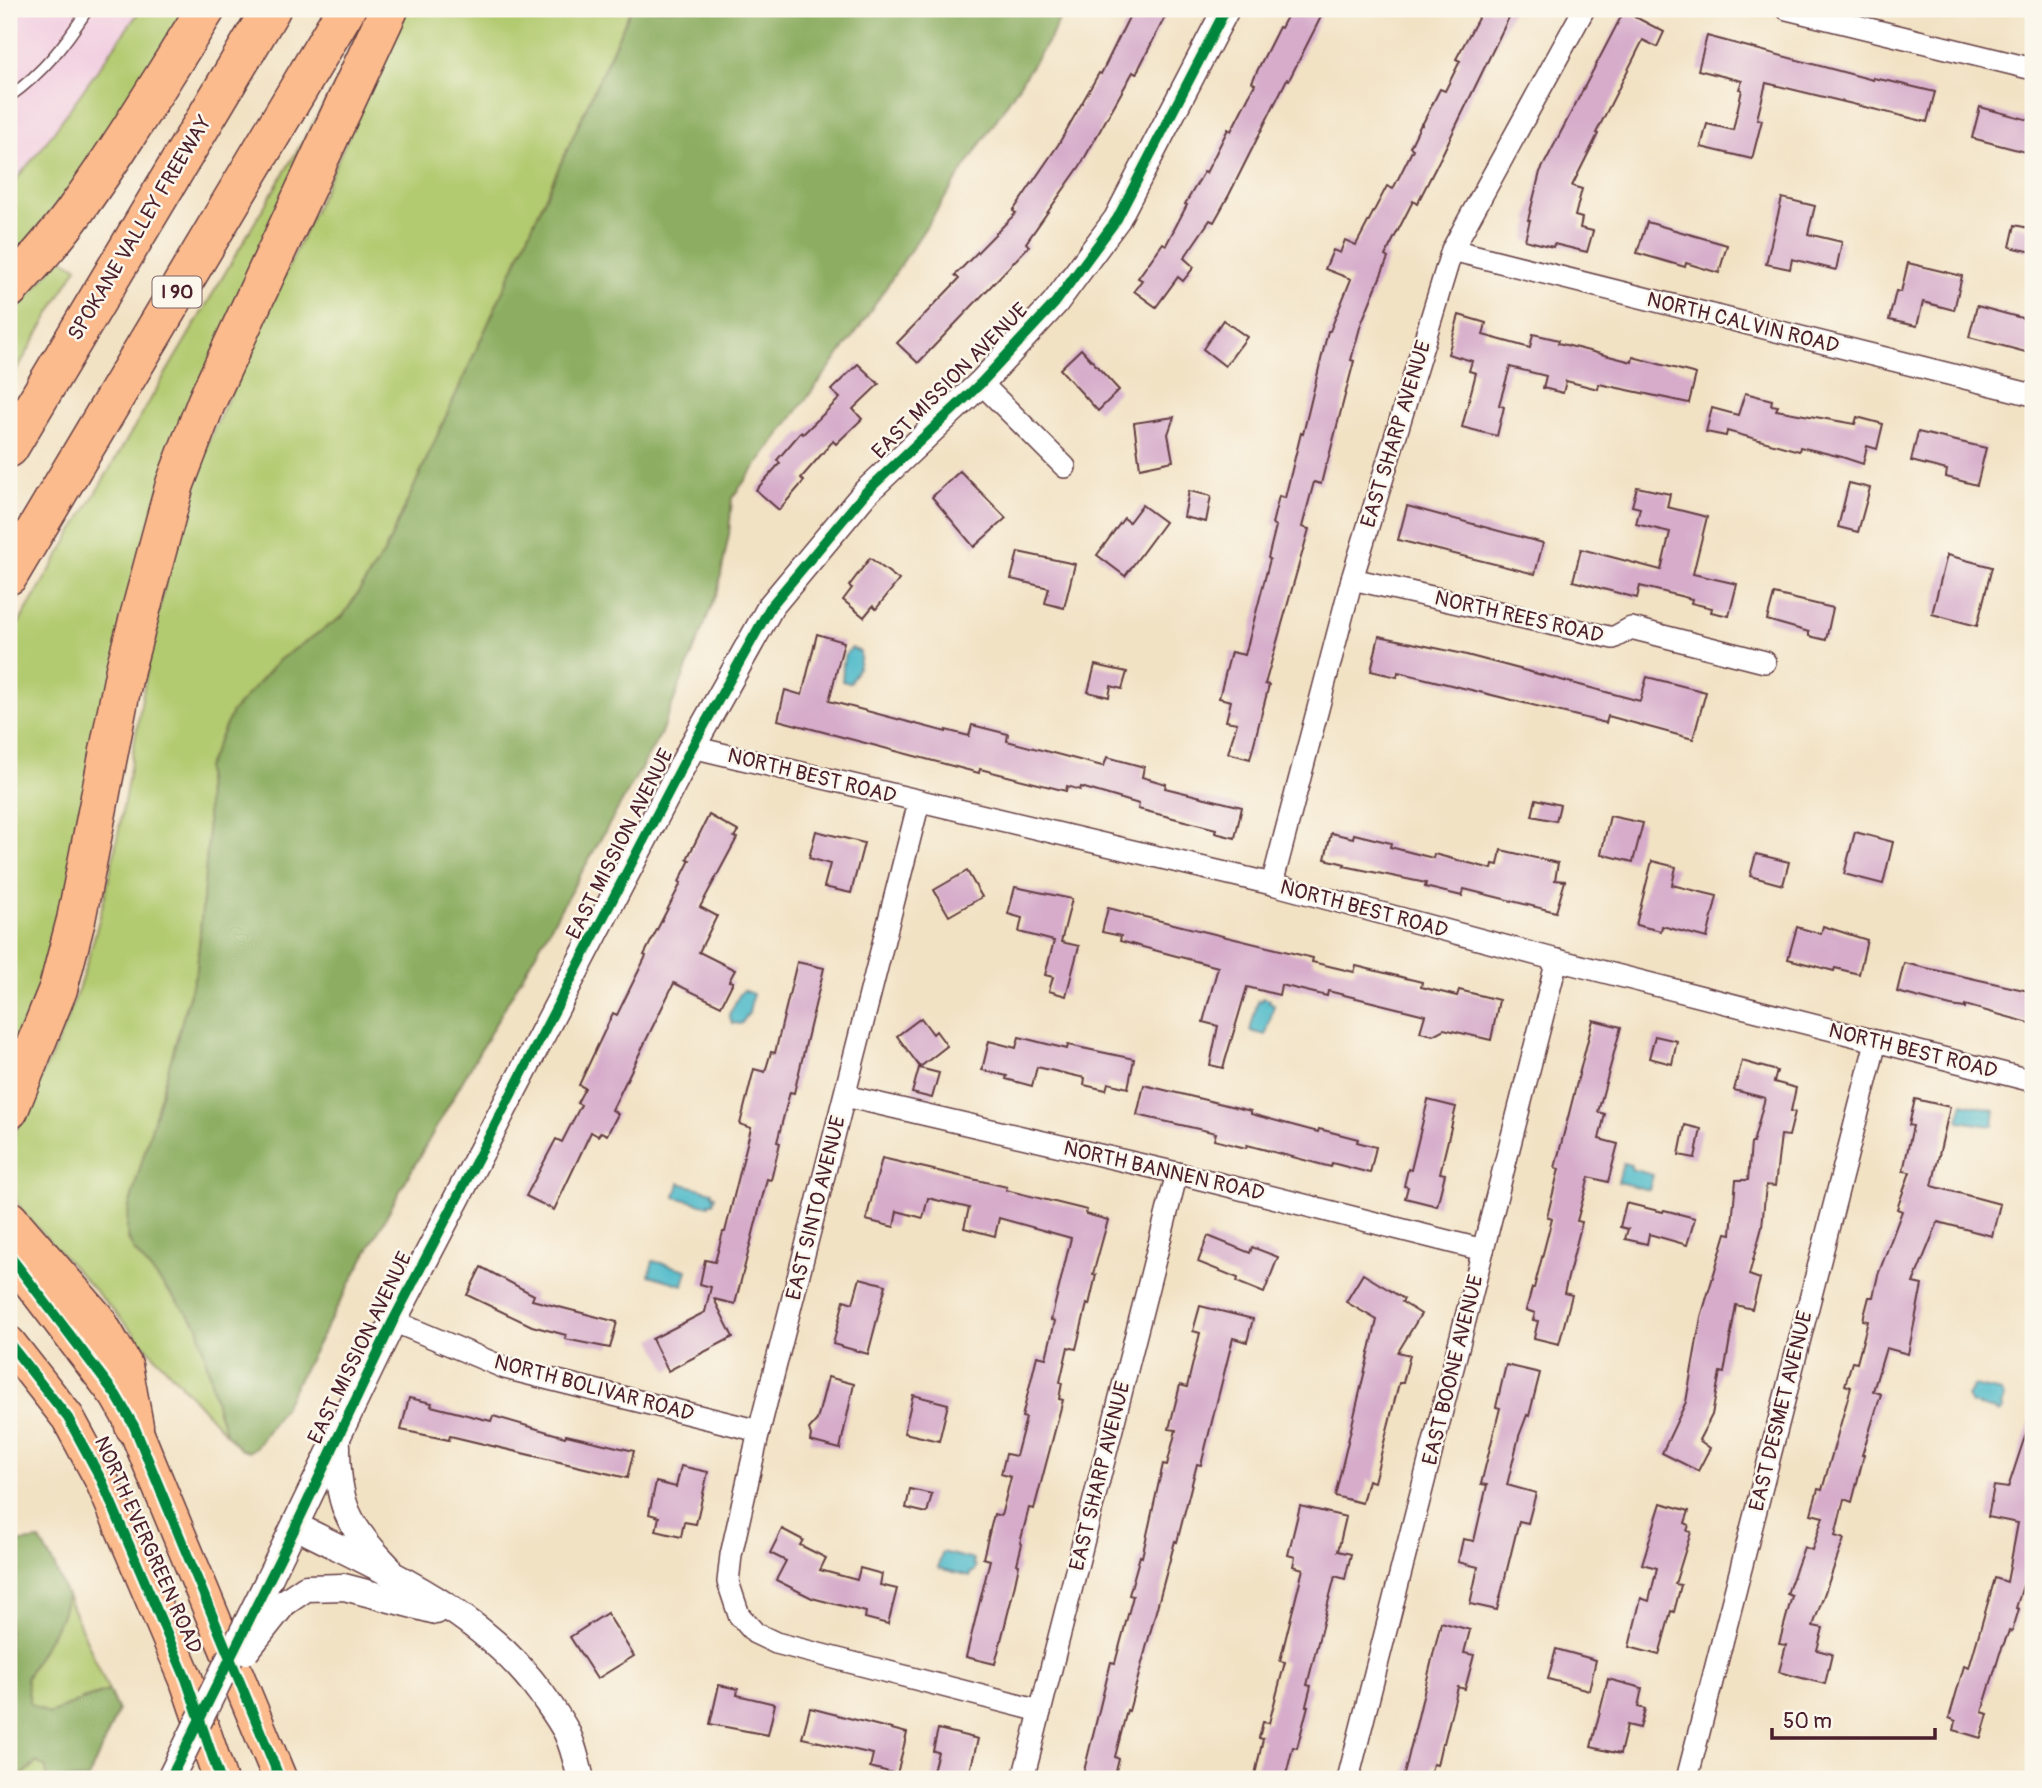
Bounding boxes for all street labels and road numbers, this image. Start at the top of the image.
street label: SPOKANE VALLEY FREEWAY [62,110,218,346]
road number: I 90 [152,276,202,308]
street label: NORTH CALVIN ROAD [1644,286,1842,360]
street label: EAST MISSION AVENUE [866,297,1034,465]
street label: EAST SHARP AVENUE [1355,337,1437,531]
street label: NORTH REES ROAD [1432,584,1606,650]
street label: NORTH BEST ROAD [725,742,899,810]
street label: EAST MISSION AVENUE [560,744,680,944]
street label: NORTH BEST ROAD [1277,874,1451,944]
street label: NORTH BEST ROAD [1826,1017,2000,1085]
street label: EAST SINTO AVENUE [780,1113,852,1303]
street label: NORTH BANNEN ROAD [1061,1135,1267,1207]
street label: EAST MISSION AVENUE [302,1247,418,1448]
street label: EAST BOONE AVENUE [1416,1272,1490,1468]
street label: EAST DESMET AVENUE [1743,1308,1819,1514]
street label: NORTH BOLIVAR ROAD [491,1348,697,1428]
street label: EAST SHARP AVENUE [1063,1378,1137,1574]
street label: NORTH EVERGREEN ROAD [88,1432,208,1658]

